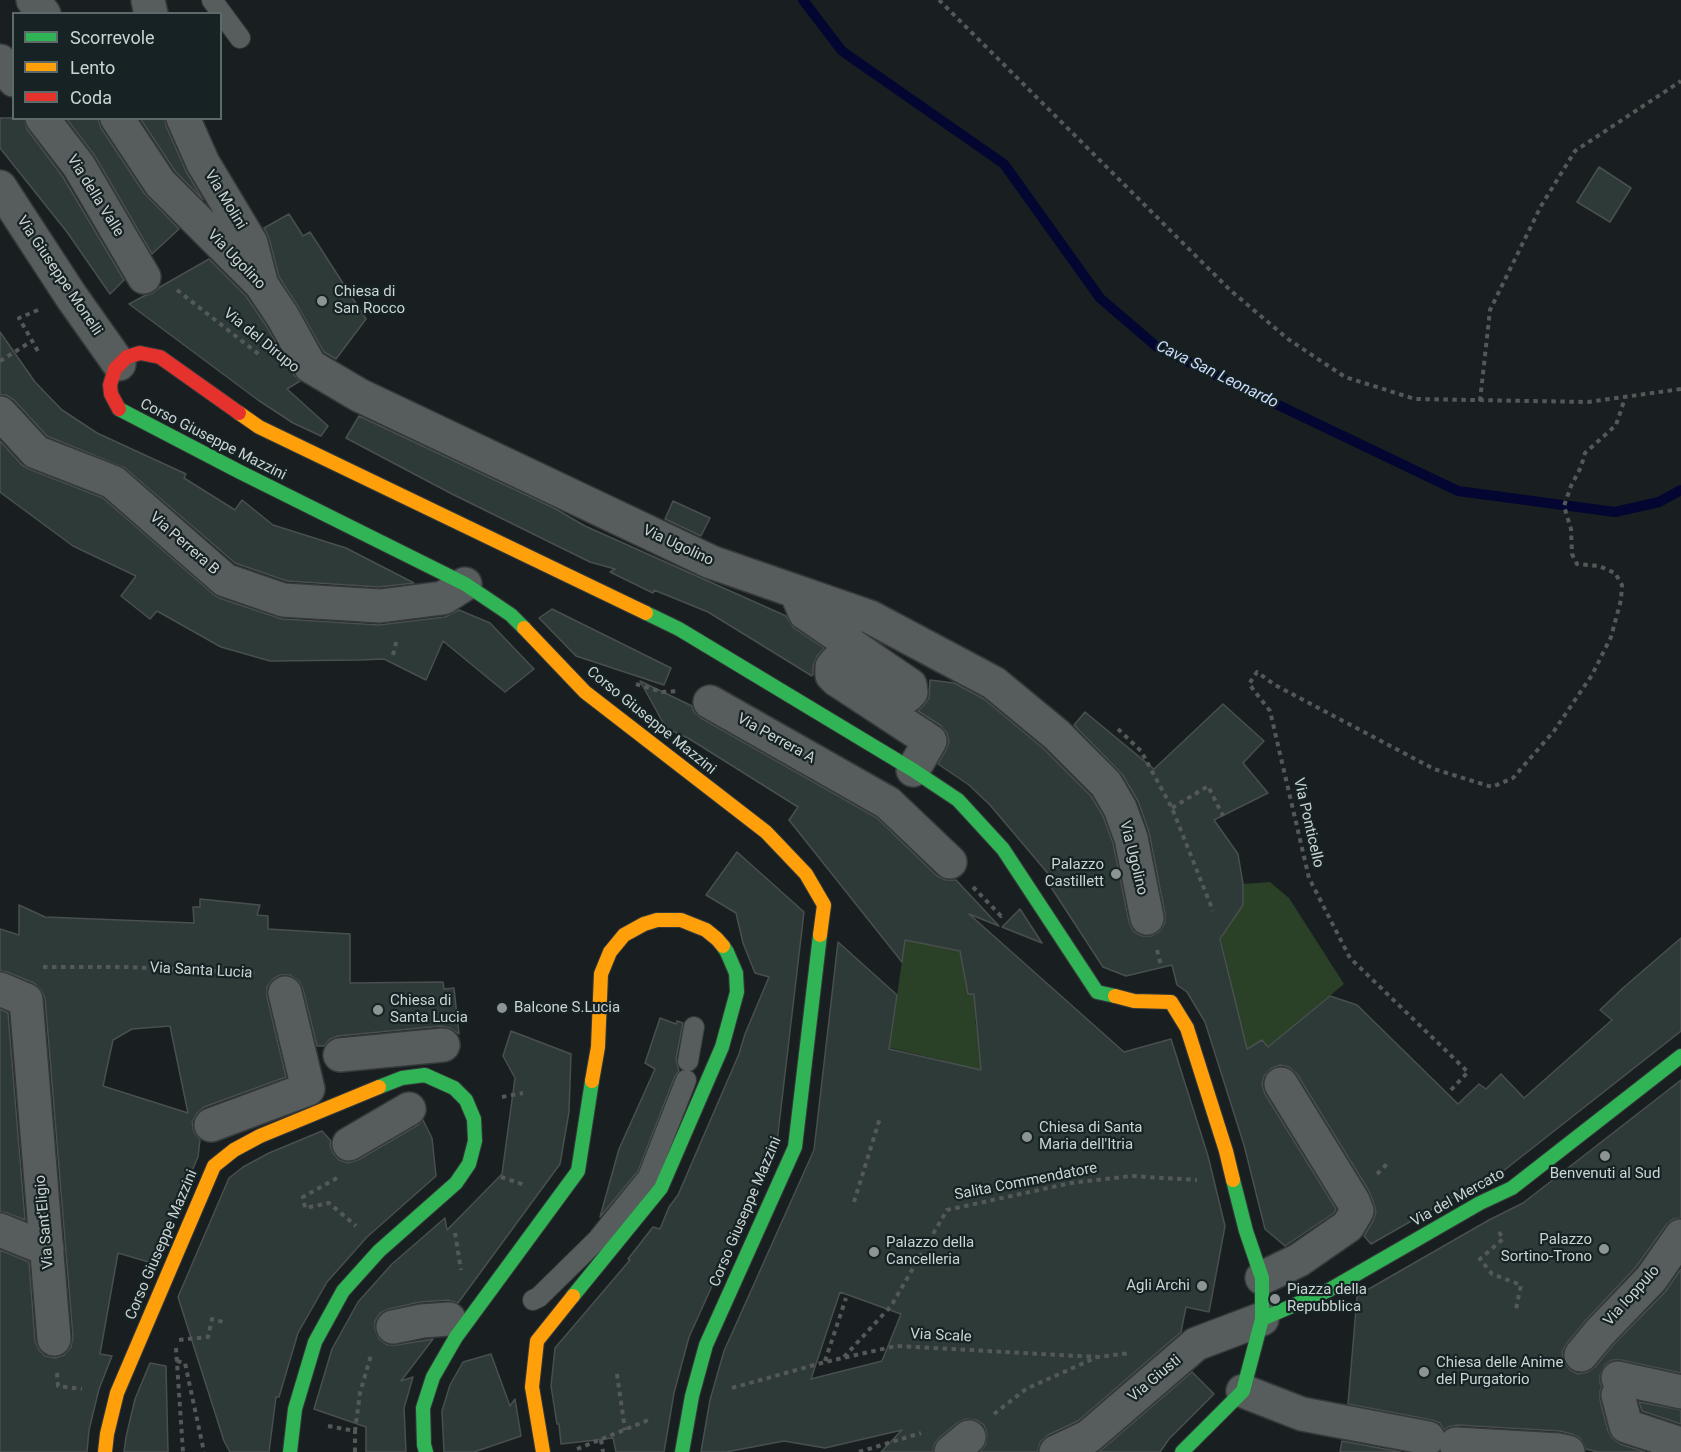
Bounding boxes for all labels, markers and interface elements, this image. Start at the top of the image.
legend [12,12,222,120]
text: Scorrevole [70,27,155,48]
text: Lento [70,57,115,78]
text: Coda [70,87,112,108]
street label: Via della Valle [63,152,127,240]
street label: Via Molini [200,167,250,233]
street label: Via Giuseppe Monelli [12,213,106,339]
street label: Via Ugolino [203,226,269,294]
place label: Chiesa di San Rocco [334,283,405,318]
marker: Chiesa di San Rocco [315,294,329,308]
street label: Via del Dirupo [219,305,303,377]
water label: Cava San Leonardo [1153,337,1281,413]
street label: Corso Giuseppe Mazzini [137,395,289,485]
street label: Via Perrera B [145,509,223,579]
street label: Via Ugolino [640,522,716,570]
street label: Corso Giuseppe Mazzini [583,663,719,779]
street label: Via Perrera A [734,710,818,768]
street label: Via Ponticello [1289,776,1327,870]
street label: Via Ugolino [1115,819,1151,897]
place label: Palazzo Castillett [1045,856,1104,891]
marker: Palazzo Castillett [1109,867,1123,881]
street label: Via Santa Lucia [149,959,253,983]
place label: Chiesa di Santa Lucia [390,992,468,1027]
place label: Balcone S.Lucia [514,999,620,1017]
marker: Balcone S.Lucia [495,1001,509,1015]
marker: Chiesa di Santa Lucia [371,1003,385,1017]
place label: Chiesa di Santa Maria dell'Itria [1039,1119,1142,1154]
marker: Chiesa di Santa Maria dell'Itria [1020,1130,1034,1144]
street label: Corso Giuseppe Mazzini [706,1134,786,1290]
marker: Benvenuti al Sud [1598,1149,1612,1163]
street label: Salita Commendatore [953,1159,1099,1205]
street label: Via del Mercato [1408,1165,1508,1231]
place label: Benvenuti al Sud [1550,1165,1660,1183]
street label: Corso Giuseppe Mazzini [122,1167,202,1323]
street label: Via Sant'Eligio [32,1174,58,1270]
place label: Palazzo Sortino-Trono [1501,1231,1592,1266]
place label: Palazzo della Cancelleria [886,1234,974,1269]
marker: Palazzo Sortino-Trono [1597,1242,1611,1256]
marker: Palazzo della Cancelleria [867,1245,881,1259]
street label: Via Ioppulo [1600,1262,1664,1330]
place label: Agli Archi [1126,1277,1190,1295]
marker: Agli Archi [1195,1279,1209,1293]
place label: Piazza della Repubblica [1287,1281,1367,1316]
marker: Piazza della Repubblica [1268,1292,1282,1306]
street label: Via Scale [910,1325,972,1347]
street label: Via Giusti [1125,1352,1185,1406]
place label: Chiesa delle Anime del Purgatorio [1436,1354,1563,1389]
marker: Chiesa delle Anime del Purgatorio [1417,1365,1431,1379]

